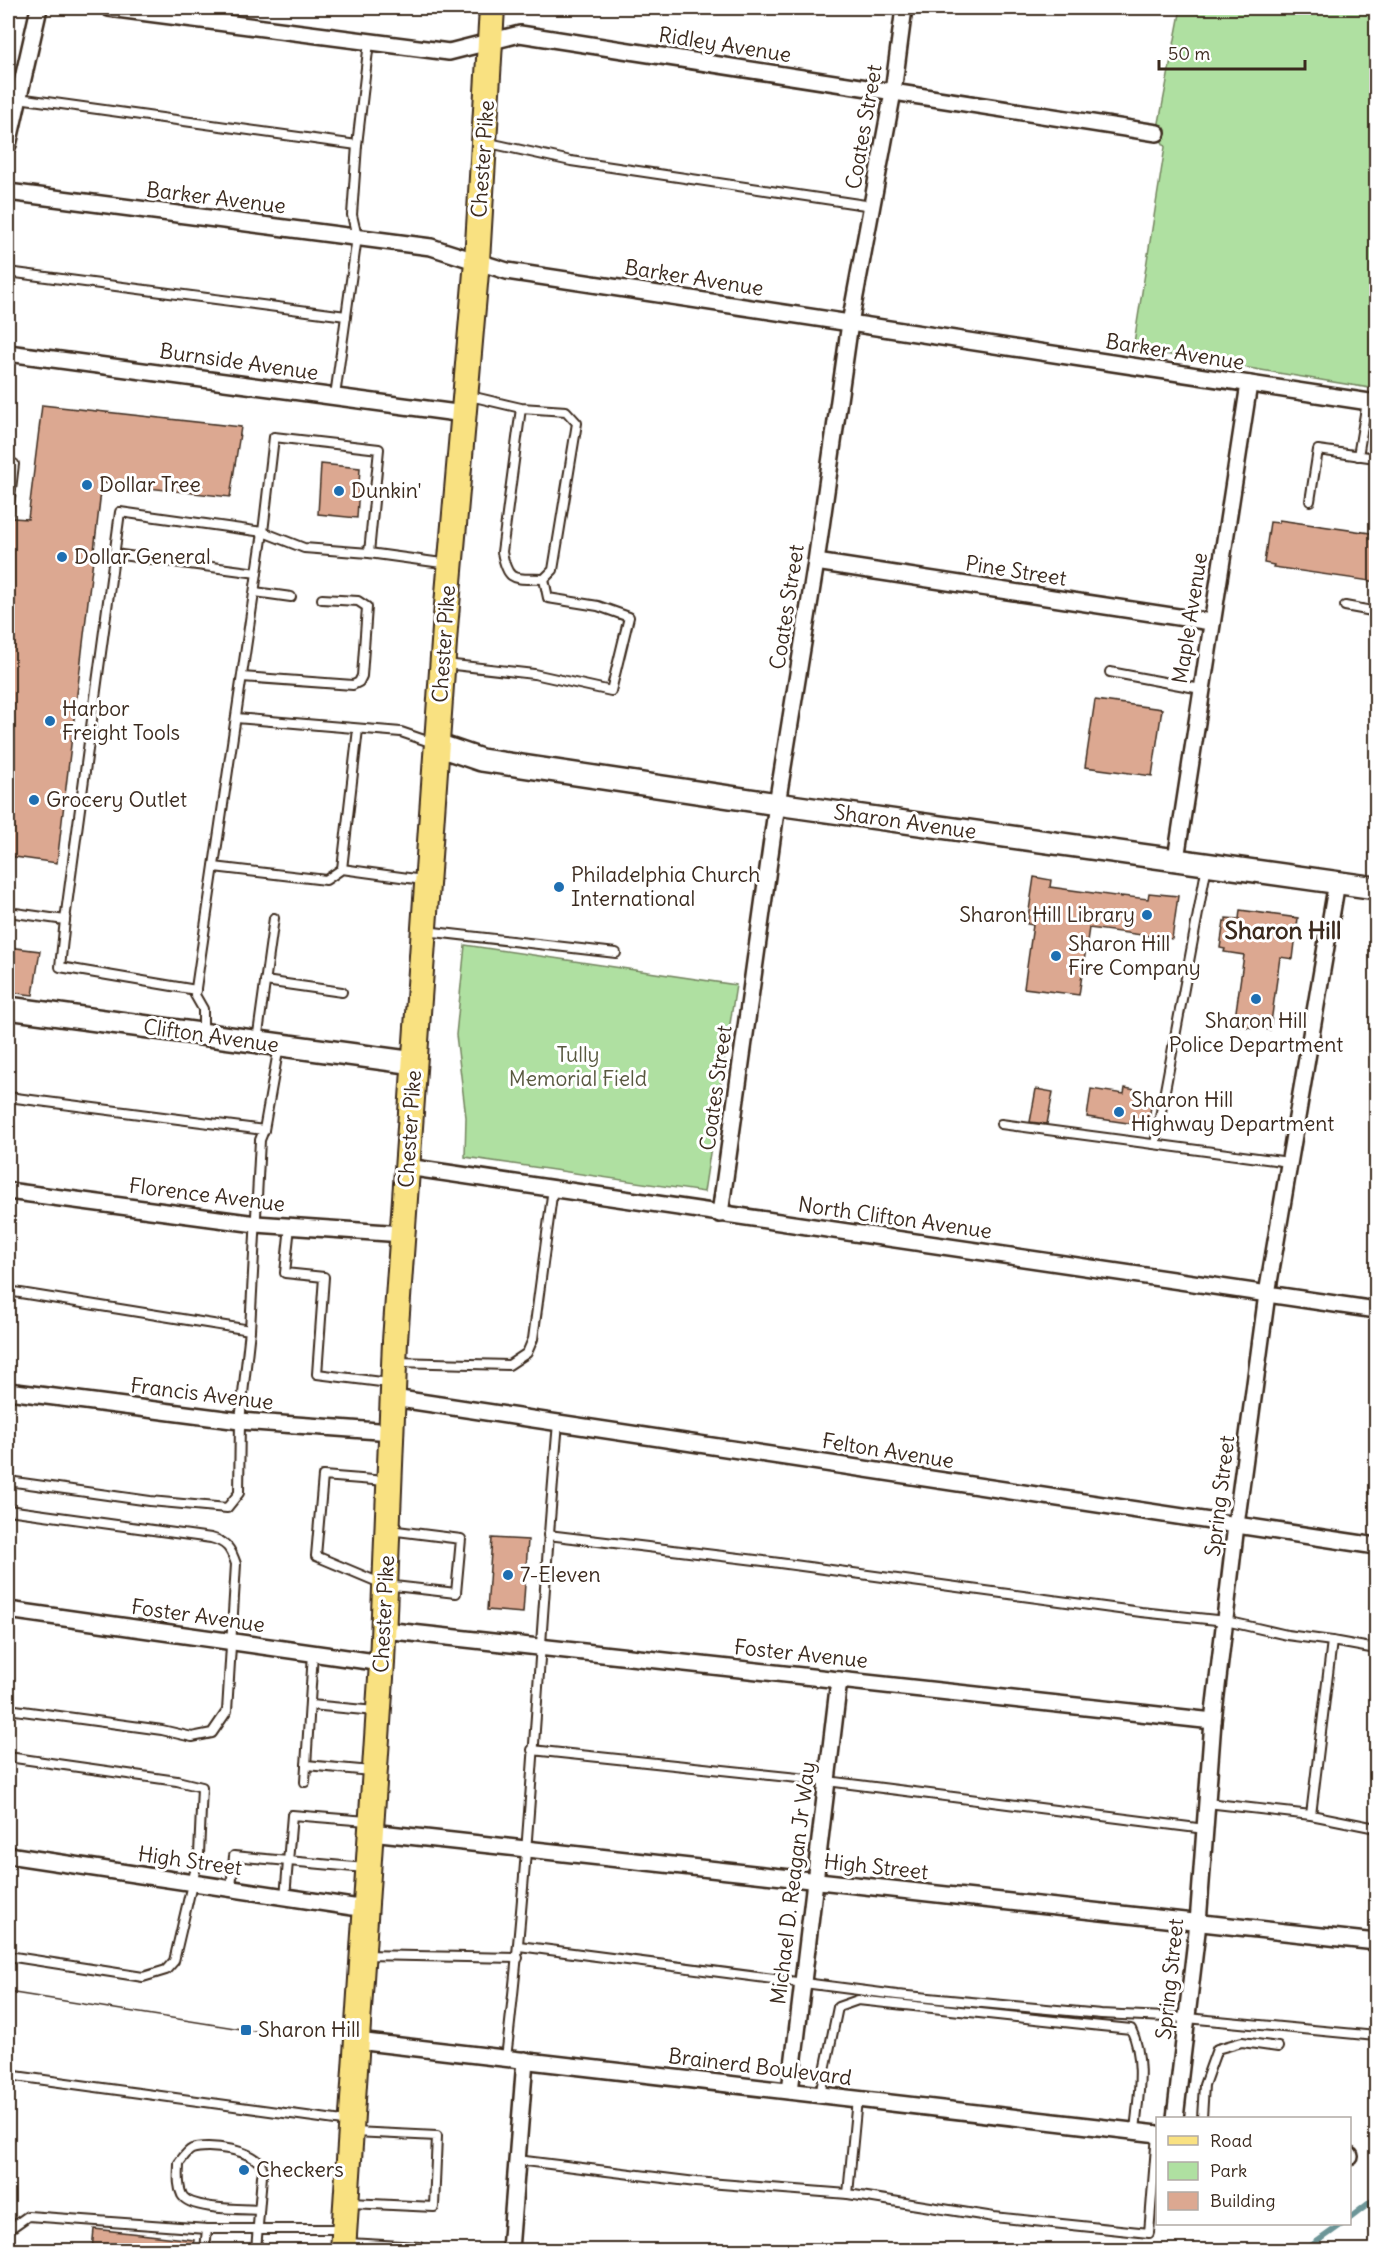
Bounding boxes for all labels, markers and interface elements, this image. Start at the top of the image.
street label: Ridley Avenue [657,21,793,68]
scale bar [1159,33,1304,71]
text: 50 m [1168,42,1210,65]
street label: Coates Street [839,62,888,191]
street label: Chester Pike [465,99,500,219]
street label: Barker Avenue [145,176,287,219]
street label: Barker Avenue [623,253,765,302]
street label: Barker Avenue [1104,327,1246,376]
street label: Burnside Avenue [158,337,320,386]
place label: Dollar Tree [99,471,201,498]
place label: Dunkin' [351,477,422,504]
marker: Dollar Tree [80,478,94,492]
marker: Dunkin' [332,484,346,498]
place label: Dollar General [74,543,211,570]
street label: Coates Street [763,543,810,671]
street label: Pine Street [964,549,1068,592]
marker: Dollar General [55,550,69,564]
street label: Maple Avenue [1166,550,1213,685]
street label: Chester Pike [426,584,461,704]
place label: Harbor Freight Tools [62,695,180,746]
marker: Harbor Freight Tools [43,714,57,728]
place label: Grocery Outlet [46,786,187,813]
marker: Grocery Outlet [27,793,41,807]
street label: Sharon Avenue [832,798,978,845]
place label: Philadelphia Church International [571,861,760,912]
marker: Philadelphia Church International [552,880,566,894]
place label: Sharon Hill Library [959,901,1135,928]
marker: Sharon Hill Library [1140,908,1154,922]
district label: Sharon Hill [1225,915,1341,945]
place label: Sharon Hill Fire Company [1068,930,1201,981]
marker: Sharon Hill Fire Company [1049,949,1063,963]
marker: Sharon Hill Police Department [1249,992,1263,1006]
place label: Sharon Hill Police Department [1169,1007,1343,1058]
street label: Clifton Avenue [142,1013,281,1058]
street label: Coates Street [693,1024,738,1152]
park label: Tully Memorial Field [509,1041,647,1092]
street label: Chester Pike [392,1069,427,1189]
place label: Sharon Hill Highway Department [1131,1086,1334,1137]
marker: Sharon Hill Highway Department [1112,1105,1126,1119]
street label: Florence Avenue [128,1172,287,1217]
street label: North Clifton Avenue [796,1191,994,1244]
street label: Francis Avenue [129,1371,275,1416]
street label: Felton Avenue [820,1427,956,1474]
street label: Spring Street [1199,1434,1240,1558]
street label: Chester Pike [367,1554,400,1673]
place label: 7-Eleven [520,1561,601,1588]
marker: 7-Eleven [501,1568,515,1582]
street label: Foster Avenue [130,1593,267,1638]
street label: Foster Avenue [733,1633,869,1674]
street label: Michael D. Reagan Jr Way [764,1760,821,2006]
street label: High Street [136,1840,244,1881]
street label: High Street [823,1848,930,1885]
street label: Spring Street [1150,1917,1189,2041]
place label: Sharon Hill [258,2016,360,2043]
marker: Sharon Hill [239,2023,253,2037]
street label: Brainerd Boulevard [667,2042,853,2091]
legend [1156,2117,1351,2225]
text: Road [1210,2129,1253,2152]
place label: Checkers [256,2156,344,2183]
text: Park [1210,2159,1247,2182]
marker: Checkers [237,2163,251,2177]
text: Building [1210,2189,1275,2212]

